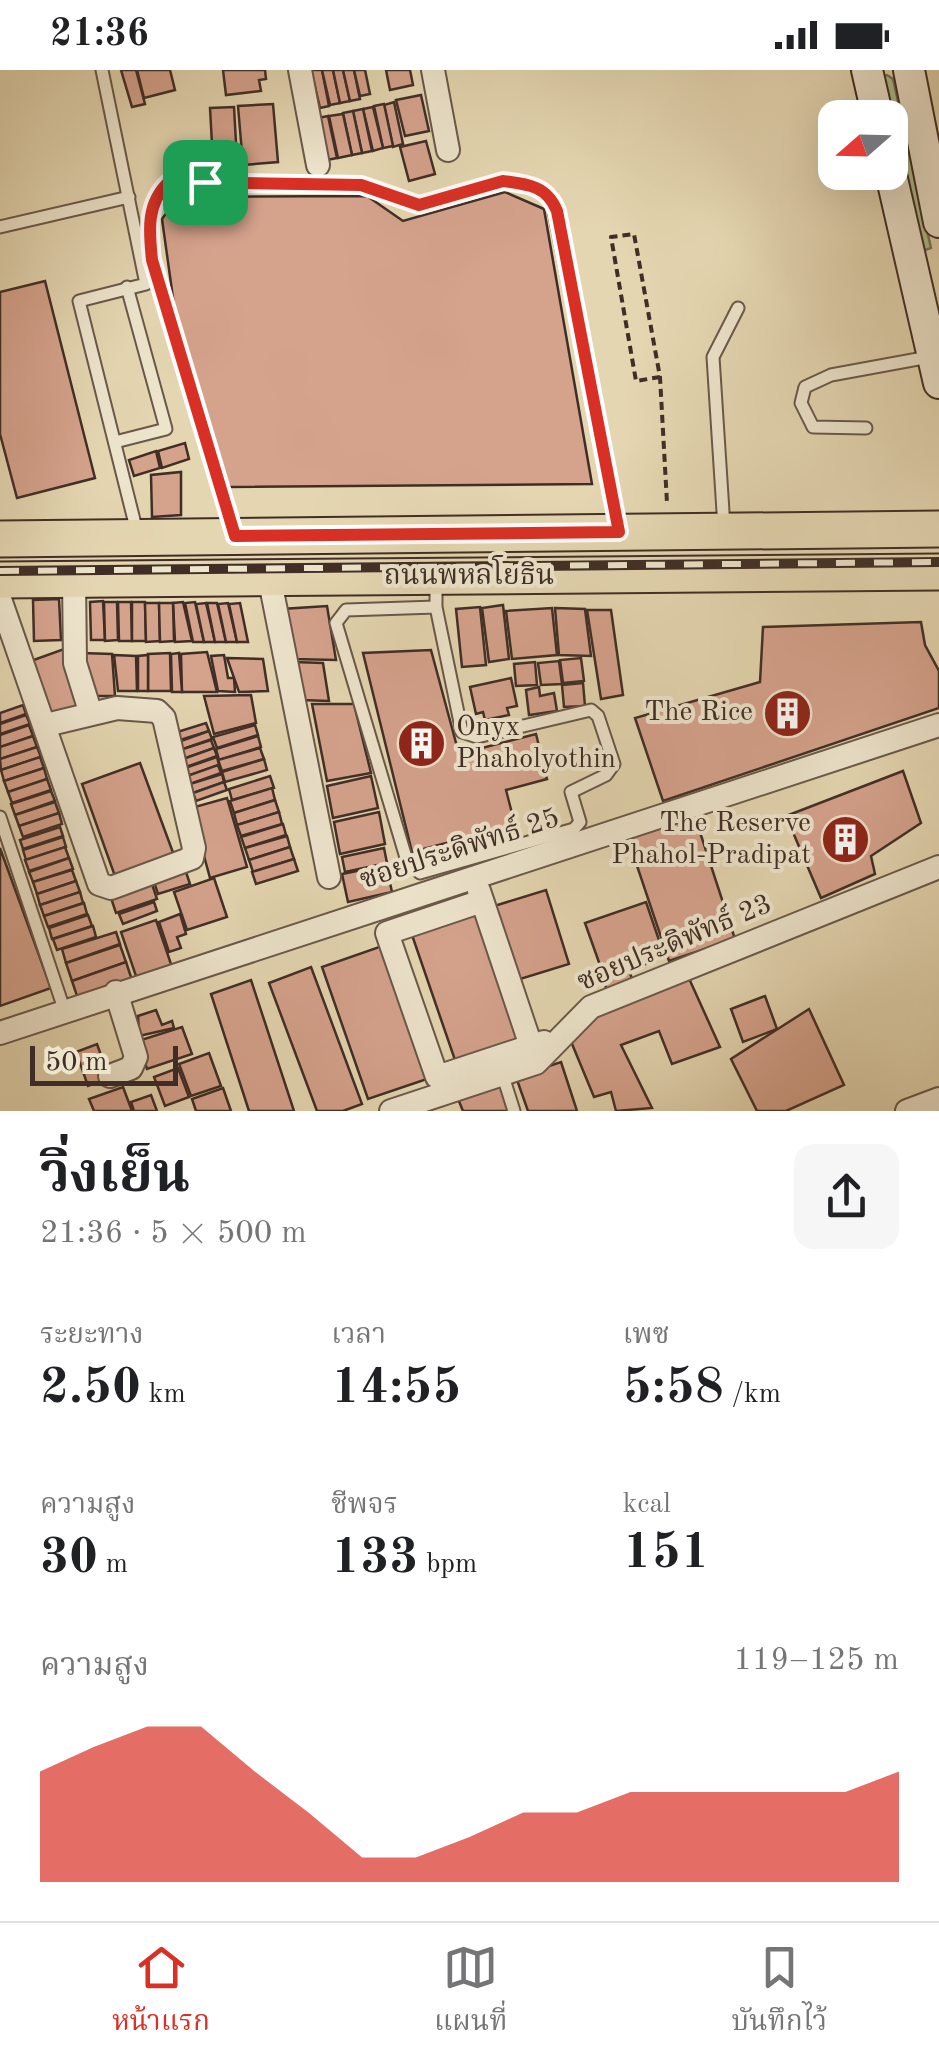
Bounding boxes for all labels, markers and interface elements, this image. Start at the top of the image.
text: 21:36 [50,16,149,54]
north arrow [818,100,908,190]
map controls [818,100,908,190]
pin [163,140,248,225]
icon: arrive [178,155,233,210]
street label: ถนนพหลโยธิน [384,555,554,591]
building icon: The Rice [762,687,814,739]
place label: The Rice [644,699,753,727]
place label: Onyx Phaholyothin [456,714,616,774]
building icon: Onyx Phaholyothin [395,718,447,770]
street label: ซอยประดิพัทธ์ 25 [355,800,563,895]
place label: The Reserve Phahol-Pradipat [611,810,811,870]
building icon: The Reserve Phahol-Pradipat [820,814,872,866]
street label: ซอยประดิพัทธ์ 23 [572,886,776,997]
scale bar [30,1041,178,1086]
text: 50 m [45,1049,108,1077]
button: share [794,1144,899,1249]
text: วิ่งเย็น [40,1149,190,1204]
text: 21:36 · 5 × 500 m [40,1218,307,1250]
text: ระยะทาง [40,1322,144,1350]
text: เวลา [331,1322,386,1350]
text: เพซ [623,1322,669,1350]
text: 2.50 [40,1364,141,1414]
text: 14:55 [331,1364,461,1414]
text: 5:58 [623,1364,724,1414]
text: km [141,1381,186,1409]
text: /km [724,1381,781,1409]
text: kcal [623,1491,671,1519]
text: ความสูง [40,1492,135,1520]
text: ชีพจร [331,1492,398,1520]
text: 151 [623,1529,710,1579]
text: 30 [40,1534,98,1584]
text: 133 [331,1534,418,1584]
text: m [98,1551,128,1579]
text: bpm [418,1551,477,1579]
text: 119–125 m [733,1645,899,1677]
text: ความสูง [40,1651,149,1683]
tab: หน้าแรก [112,1940,210,2045]
tab: แผนที่ [434,1940,507,2045]
tab: บันทึกไว้ [732,1940,827,2045]

